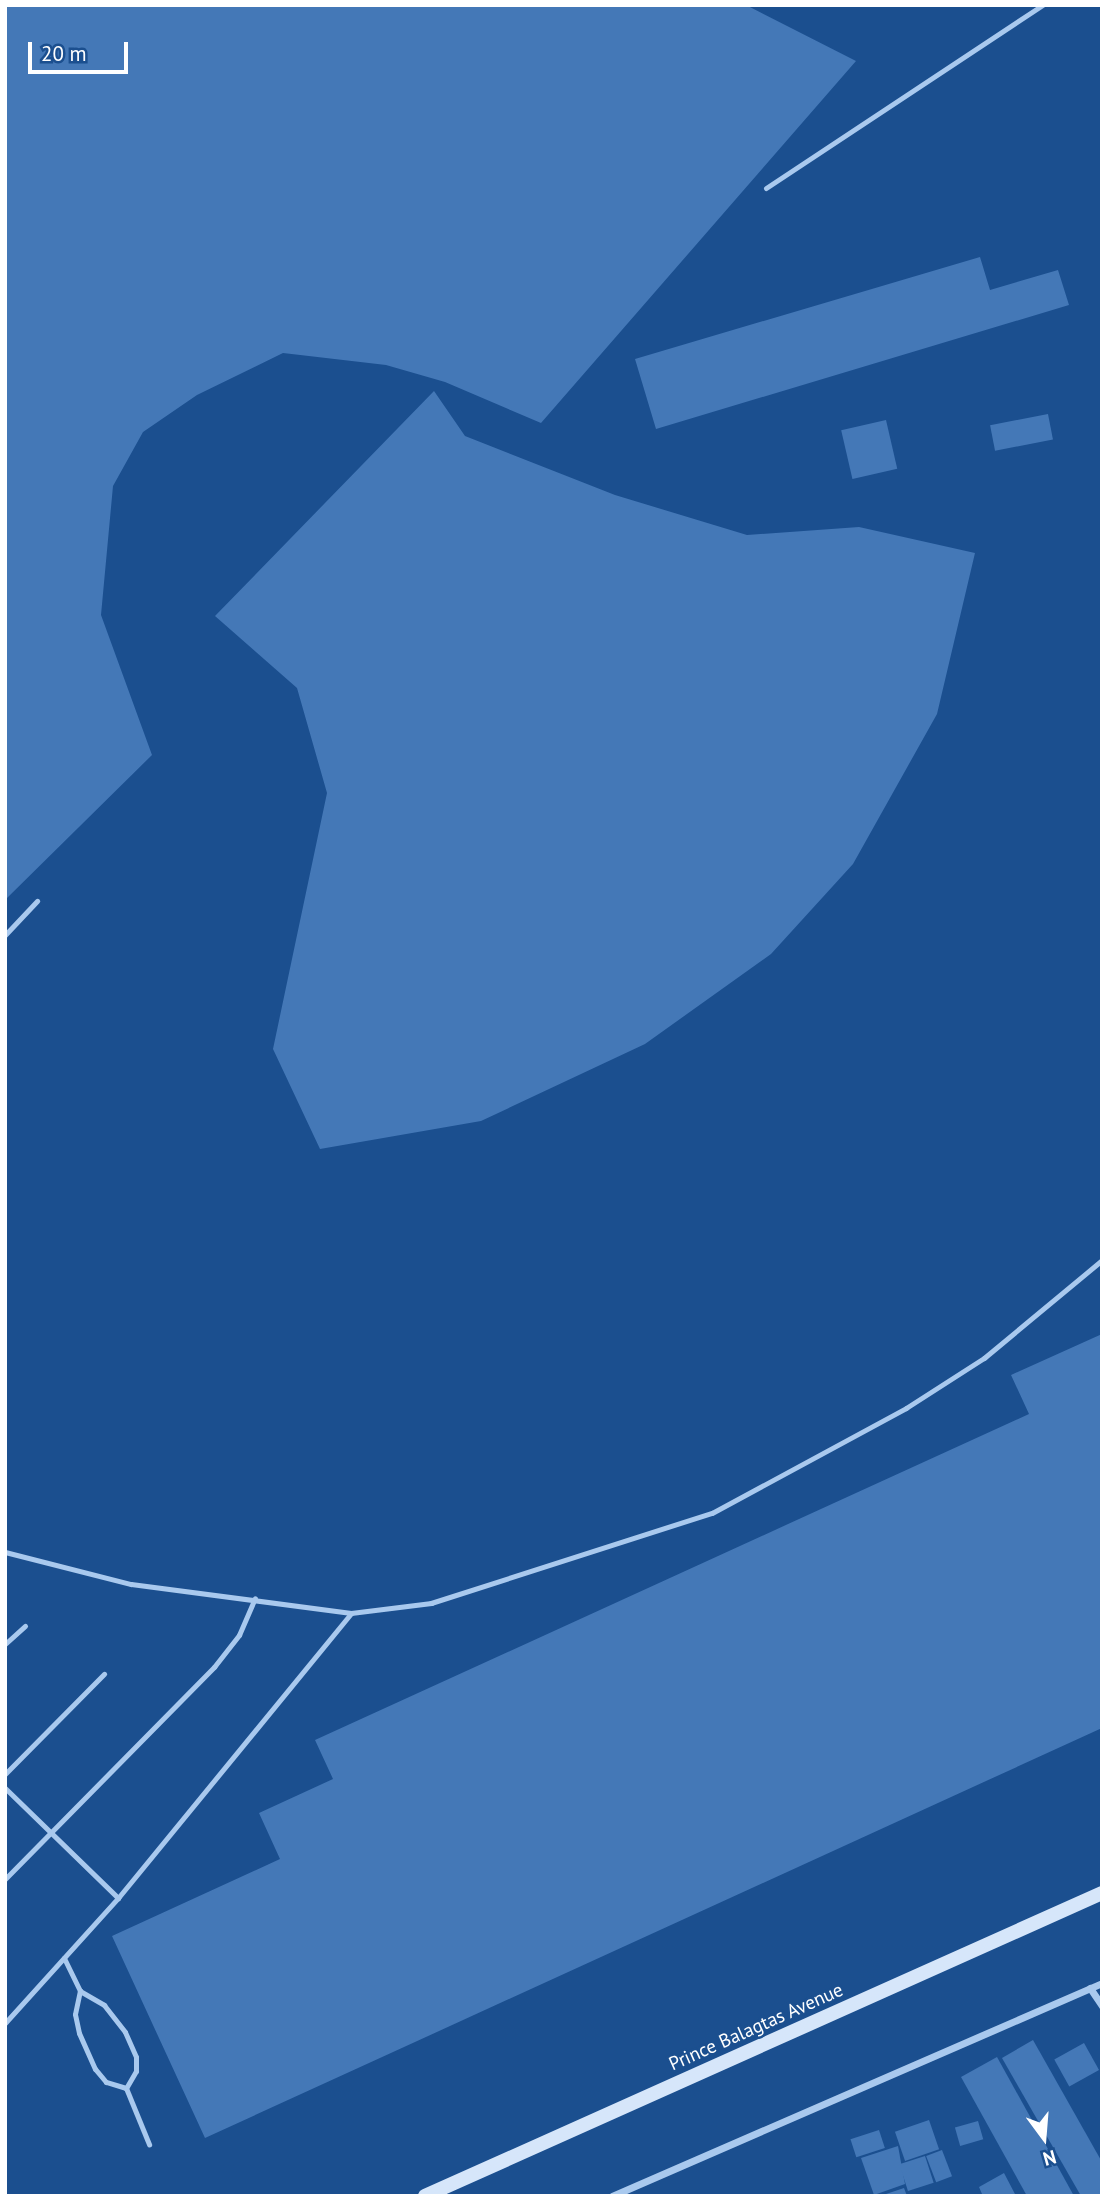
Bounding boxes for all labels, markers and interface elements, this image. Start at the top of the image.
scale bar [32,28,131,72]
text: 20 m [41,40,87,67]
street label: Prince Balagtas Avenue [665,1978,847,2076]
north arrow [1009,2103,1079,2173]
text: N [1040,2145,1059,2171]

